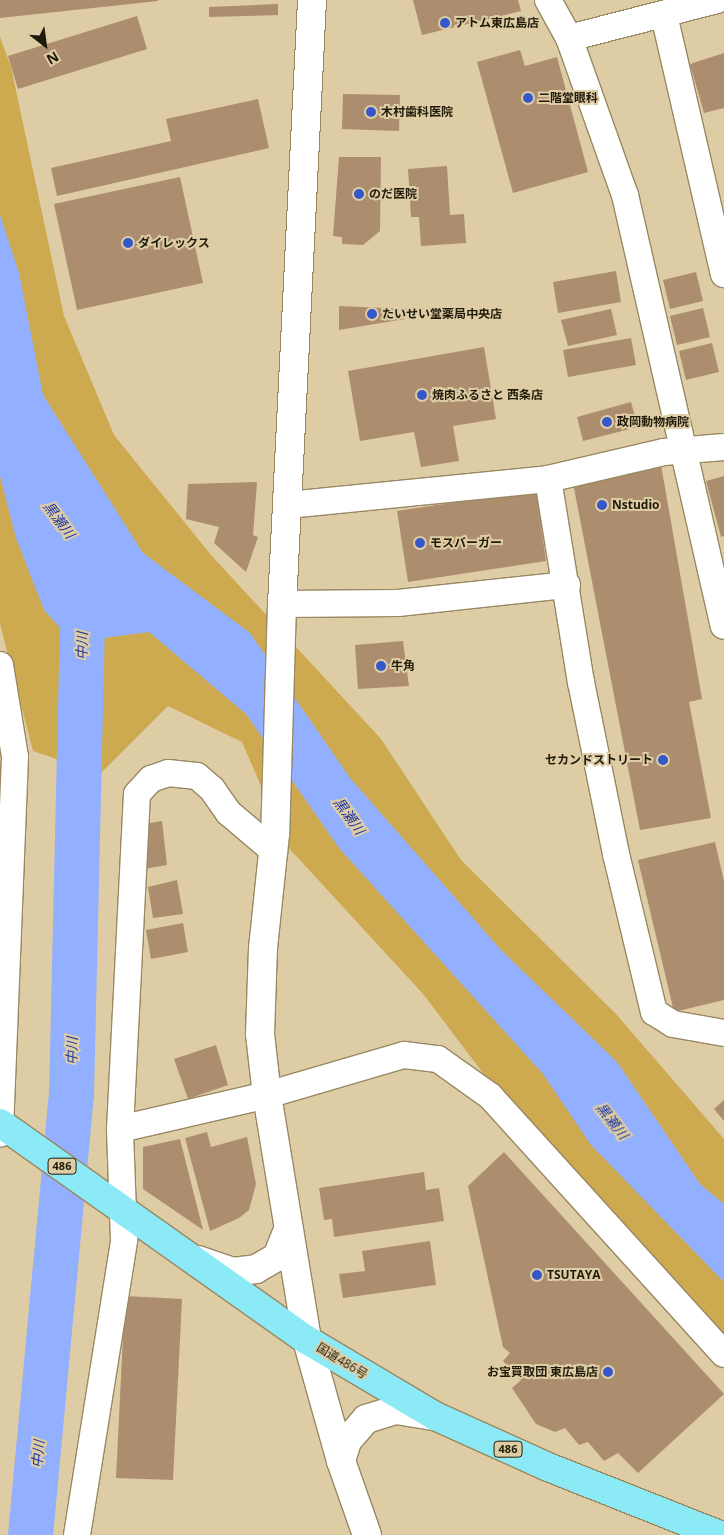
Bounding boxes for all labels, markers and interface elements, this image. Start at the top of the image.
place label: アトム東広島店 [455,16,539,30]
marker: アトム東広島店 [439,17,451,29]
north arrow [20,20,70,70]
text: N [43,47,62,69]
place label: 二階堂眼科 [538,91,598,105]
marker: 二階堂眼科 [522,92,534,104]
place label: 木村歯科医院 [381,105,453,119]
marker: 木村歯科医院 [365,106,377,118]
place label: のだ医院 [369,187,417,201]
marker: のだ医院 [353,188,365,200]
place label: ダイレックス [138,236,210,250]
marker: ダイレックス [122,237,134,249]
place label: たいせい堂薬局中央店 [382,307,502,321]
marker: たいせい堂薬局中央店 [366,308,378,320]
place label: 焼肉ふるさと 西条店 [432,388,543,402]
marker: 焼肉ふるさと 西条店 [416,389,428,401]
place label: 政岡動物病院 [617,415,689,429]
marker: 政岡動物病院 [601,416,613,428]
water label: 黒瀬川 [40,498,78,542]
place label: Nstudio [612,498,660,512]
marker: Nstudio [596,499,608,511]
place label: モスバーガー [430,536,502,550]
marker: モスバーガー [414,537,426,549]
water label: 中川 [73,632,91,660]
place label: 牛角 [391,659,415,673]
marker: 牛角 [375,660,387,672]
place label: セカンドストリート [545,753,653,767]
marker: セカンドストリート [657,754,669,766]
water label: 黒瀬川 [330,794,368,838]
water label: 中川 [63,1037,81,1065]
water label: 黒瀬川 [592,1099,632,1143]
road number: 486 [47,1158,77,1174]
place label: TSUTAYA [547,1268,601,1282]
marker: TSUTAYA [531,1269,543,1281]
street label: 国道486号 [314,1340,370,1382]
place label: お宝買取団 東広島店 [487,1365,598,1379]
marker: お宝買取団 東広島店 [602,1366,614,1378]
water label: 中川 [28,1439,48,1469]
road number: 486 [493,1440,523,1458]

